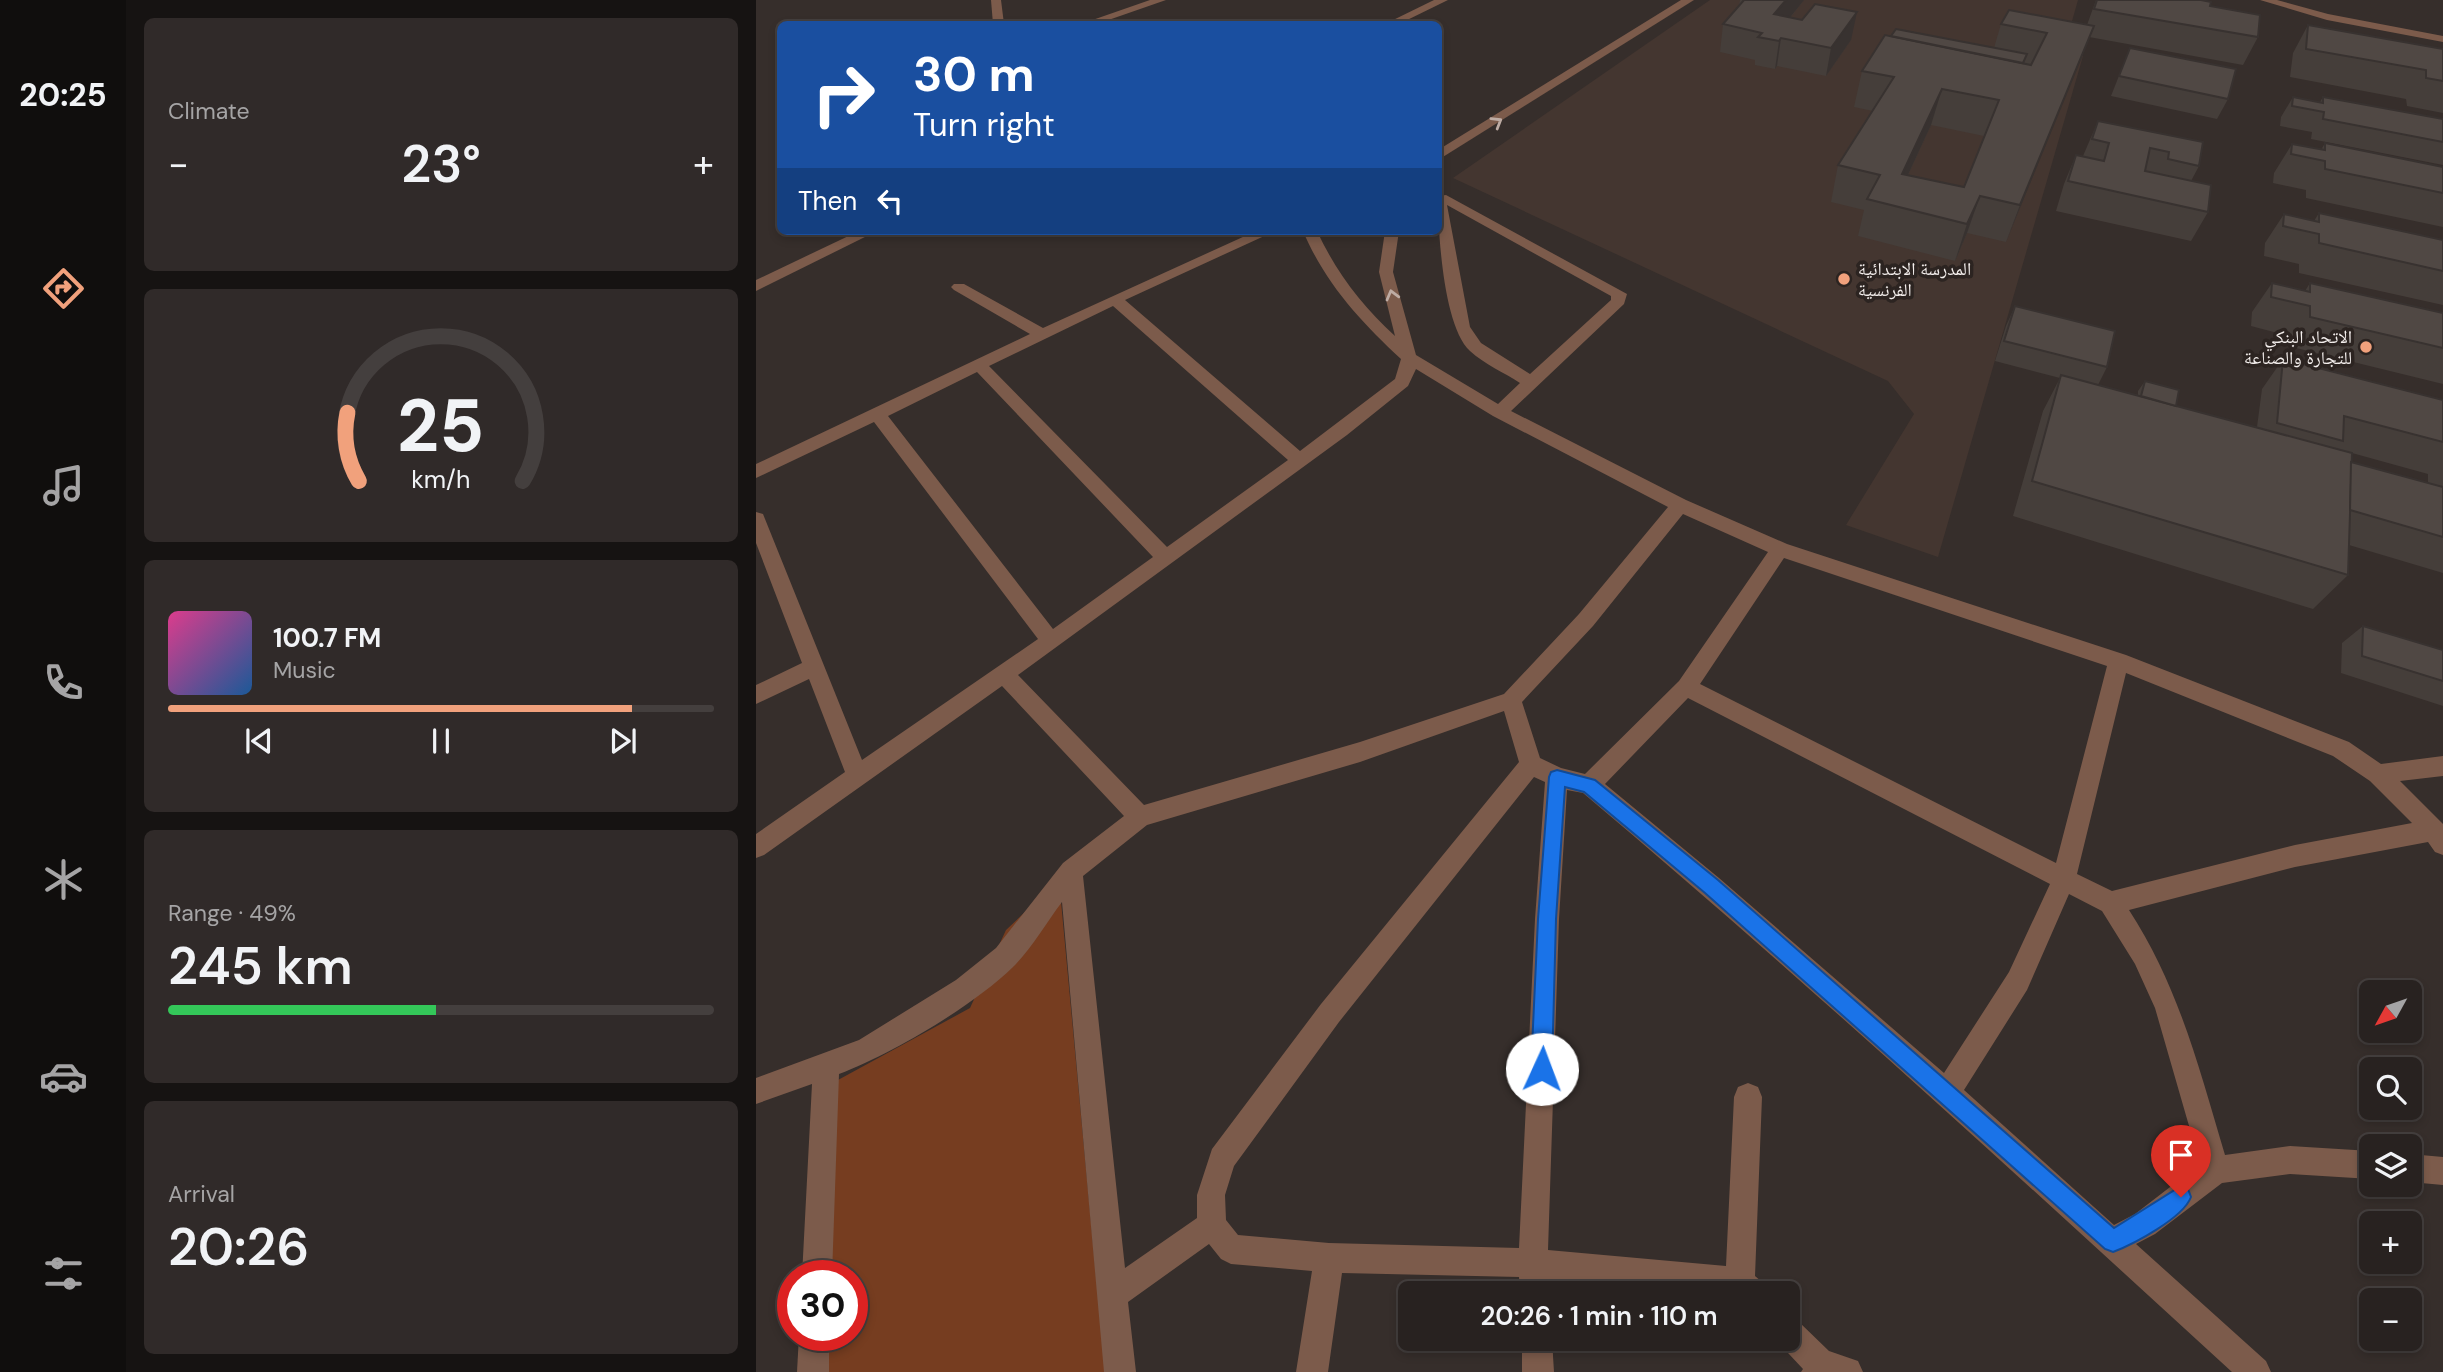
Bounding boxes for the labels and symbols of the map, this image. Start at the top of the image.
one-way arrow [1490,117,1503,130]
place label: المدرسة الابتدائية الفرنسية [1858,257,1971,302]
marker: المدرسة الابتدائية الفرنسية [1836,271,1852,287]
one-way arrow [1386,289,1401,301]
place label: الاتحاد البنكي للتجارة والصناعة [2244,325,2352,370]
marker: الاتحاد البنكي للتجارة والصناعة [2358,339,2374,355]
north arrow [2359,980,2422,1043]
position arrow [1505,1032,1579,1106]
pin [2151,1125,2211,1197]
speed limit sign: 30 [777,1260,868,1351]

